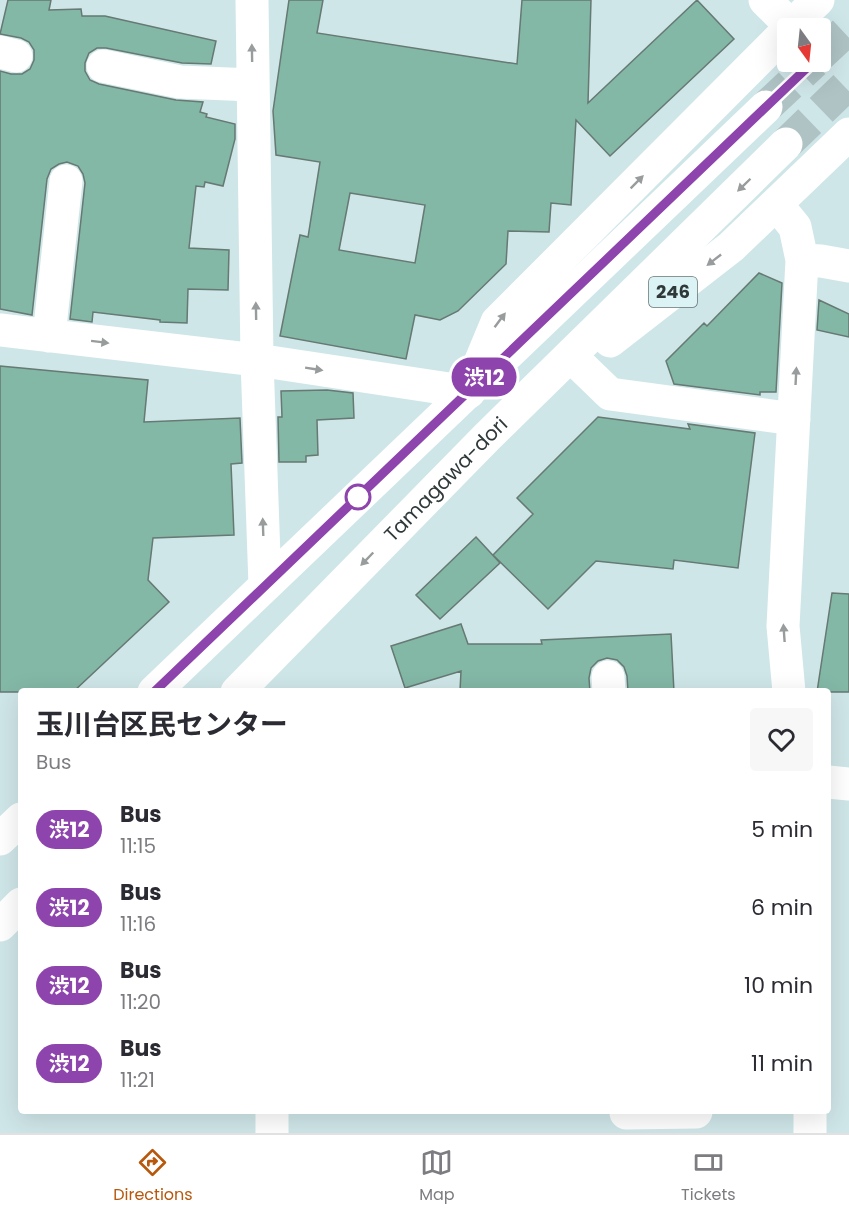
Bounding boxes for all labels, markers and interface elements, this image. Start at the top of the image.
north arrow [777,18,831,72]
map controls [777,18,831,72]
one-way arrow [248,43,257,62]
one-way arrow [630,175,644,189]
one-way arrow [738,177,752,191]
one-way arrow [706,254,722,267]
road number: 246 [649,277,697,307]
one-way arrow [251,301,261,320]
one-way arrow [494,312,506,328]
one-way arrow [90,337,109,347]
line badge: 渋12 [450,358,518,397]
text: 渋12 [464,363,504,392]
one-way arrow [305,364,324,373]
one-way arrow [792,366,801,385]
street label: Tamagawa-dori [378,411,514,548]
unlabelled marker [345,484,371,510]
one-way arrow [258,517,268,536]
one-way arrow [360,551,374,566]
one-way arrow [780,624,789,643]
text: 玉川台区民センター [36,705,288,744]
button: heart [750,708,813,771]
text: Bus [36,748,72,776]
text: Bus [120,799,162,830]
text: 5 min [751,814,813,845]
text: 渋12 [49,815,89,844]
text: 11:15 [120,832,156,860]
text: Bus [120,877,162,908]
text: 6 min [751,892,813,923]
text: 渋12 [49,893,89,922]
text: 11:16 [120,910,156,938]
text: Bus [120,955,162,986]
text: 10 min [744,970,813,1001]
text: 渋12 [49,971,89,1000]
text: 11:20 [120,988,161,1016]
text: Bus [120,1033,162,1064]
text: 11 min [751,1048,813,1079]
text: 渋12 [49,1049,89,1078]
text: 11:21 [120,1066,155,1094]
tab: Directions [113,1146,193,1207]
tab: Map [419,1146,455,1207]
tab: Tickets [681,1146,736,1207]

